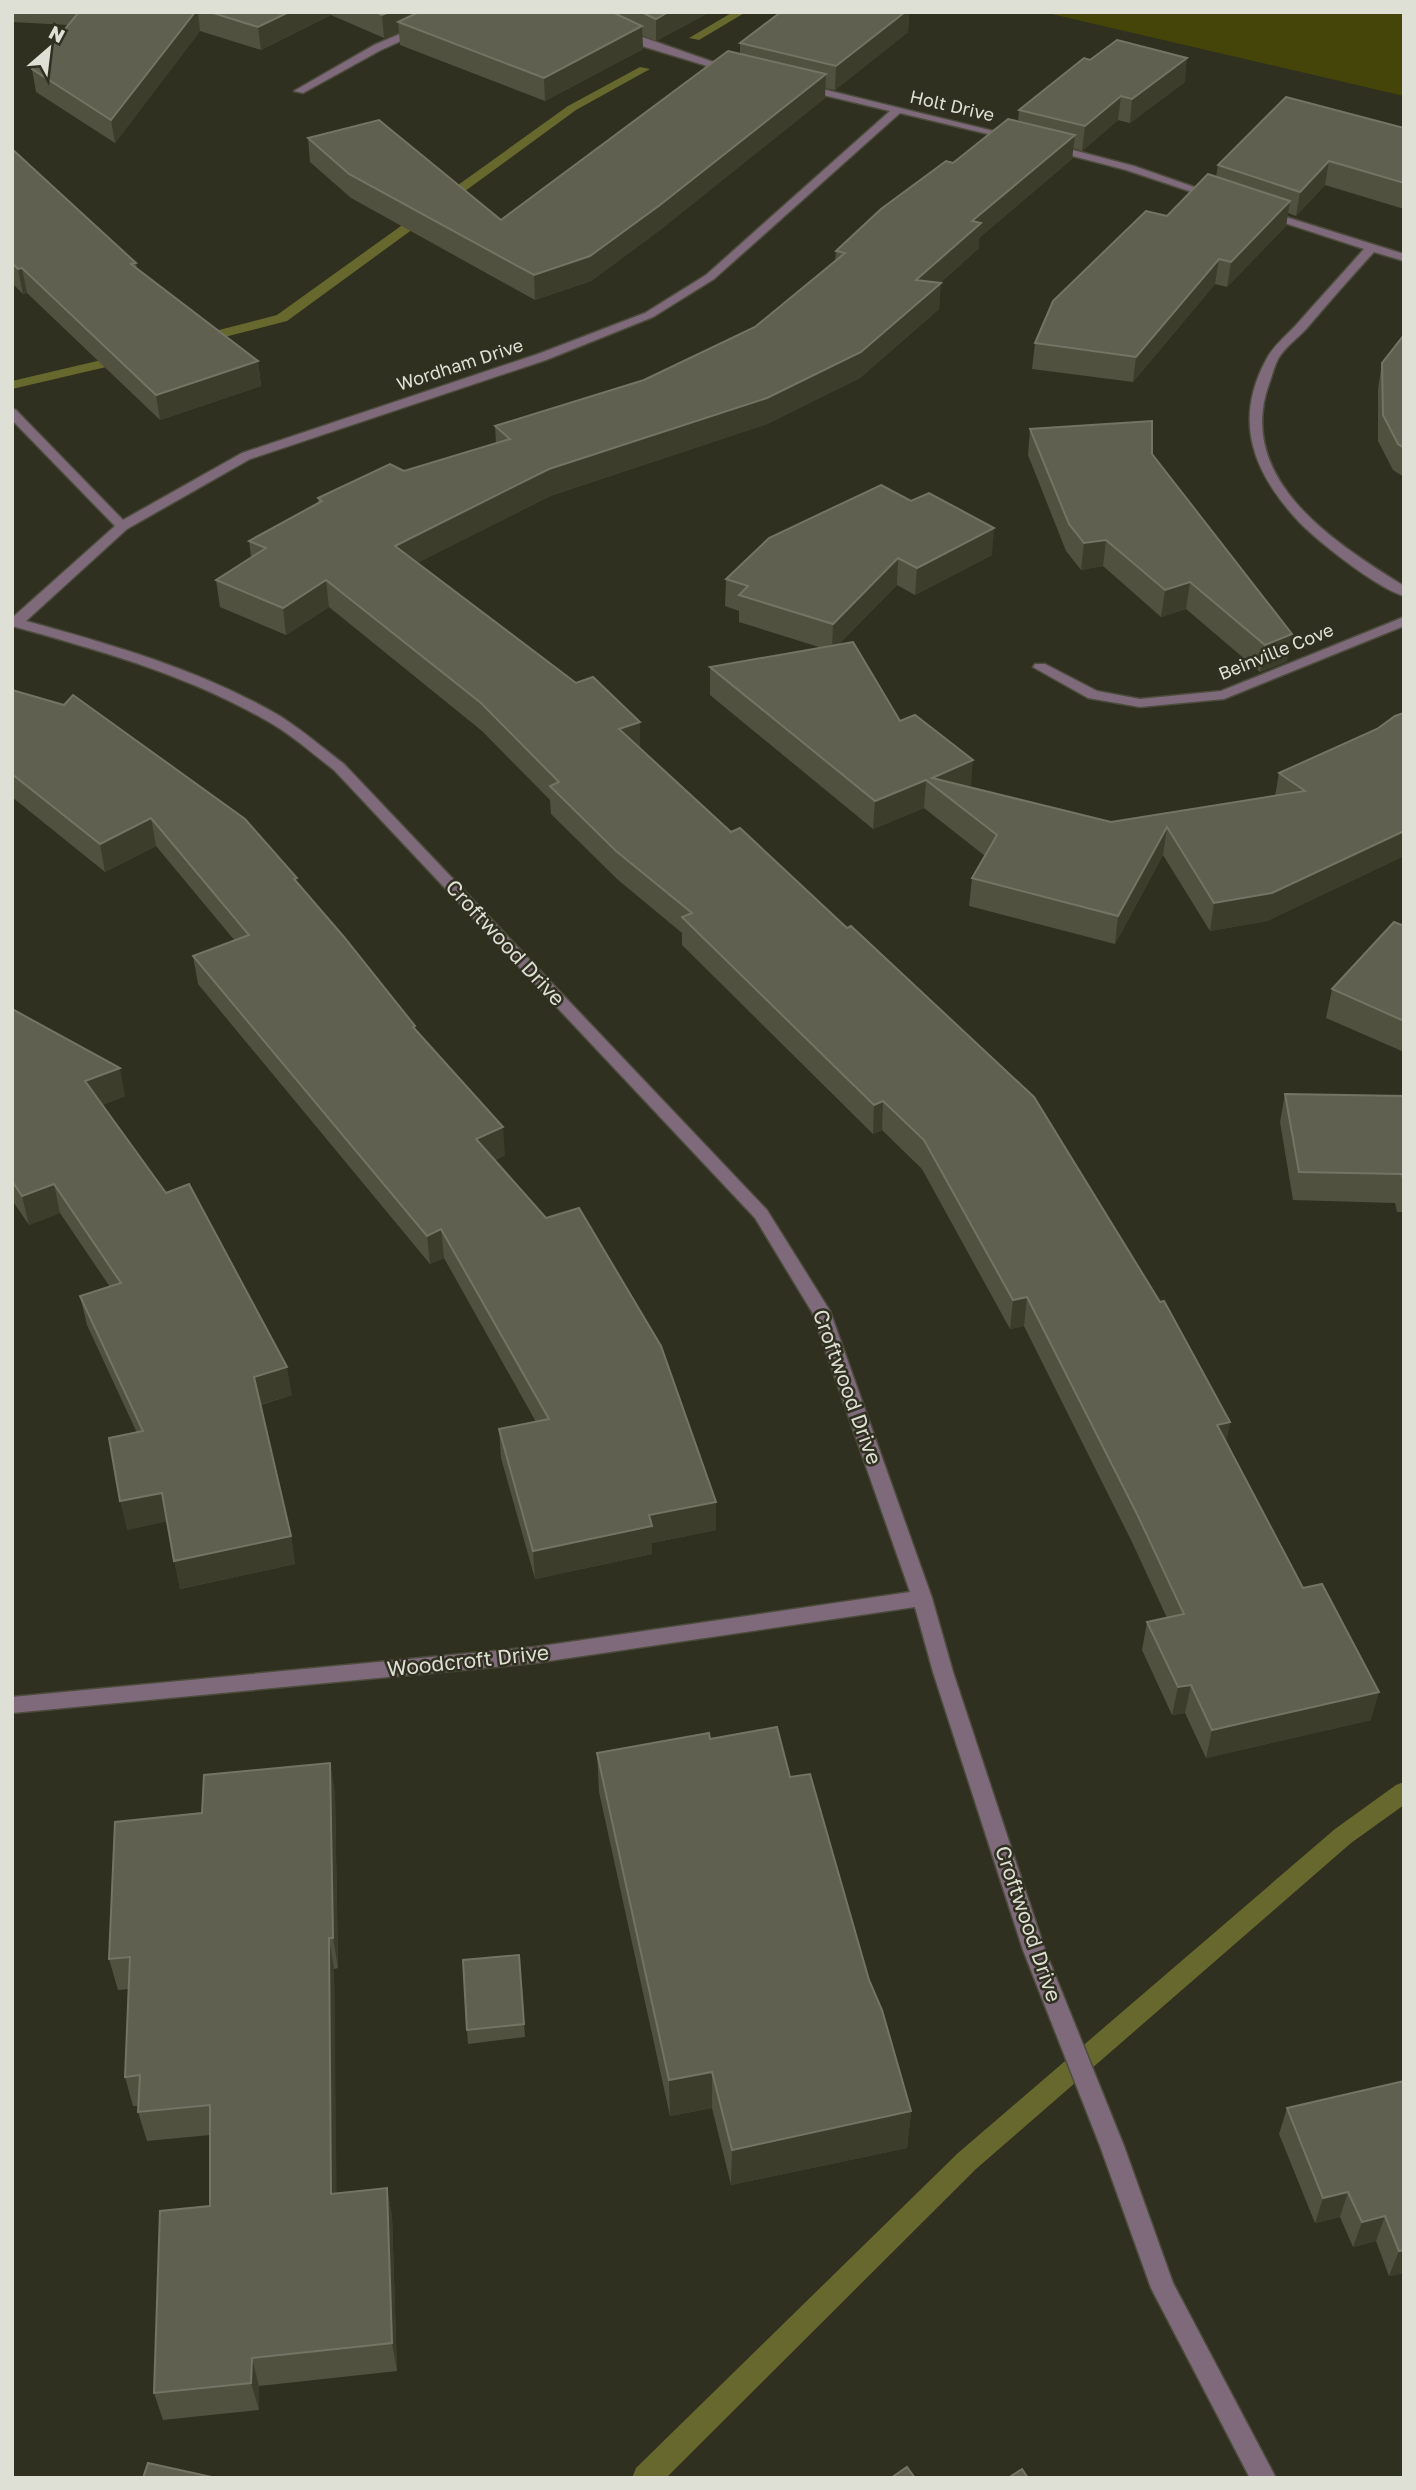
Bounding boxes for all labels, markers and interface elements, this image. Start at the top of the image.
north arrow [14,14,84,84]
text: N [45,20,69,47]
street label: Holt Drive [908,85,997,125]
street label: Wordham Drive [394,333,526,395]
street label: Beinville Cove [1215,618,1336,684]
street label: Croftwood Drive [441,874,571,1011]
street label: Croftwood Drive [808,1305,888,1468]
street label: Woodcroft Drive [386,1639,550,1681]
street label: Croftwood Drive [990,1842,1068,2005]

